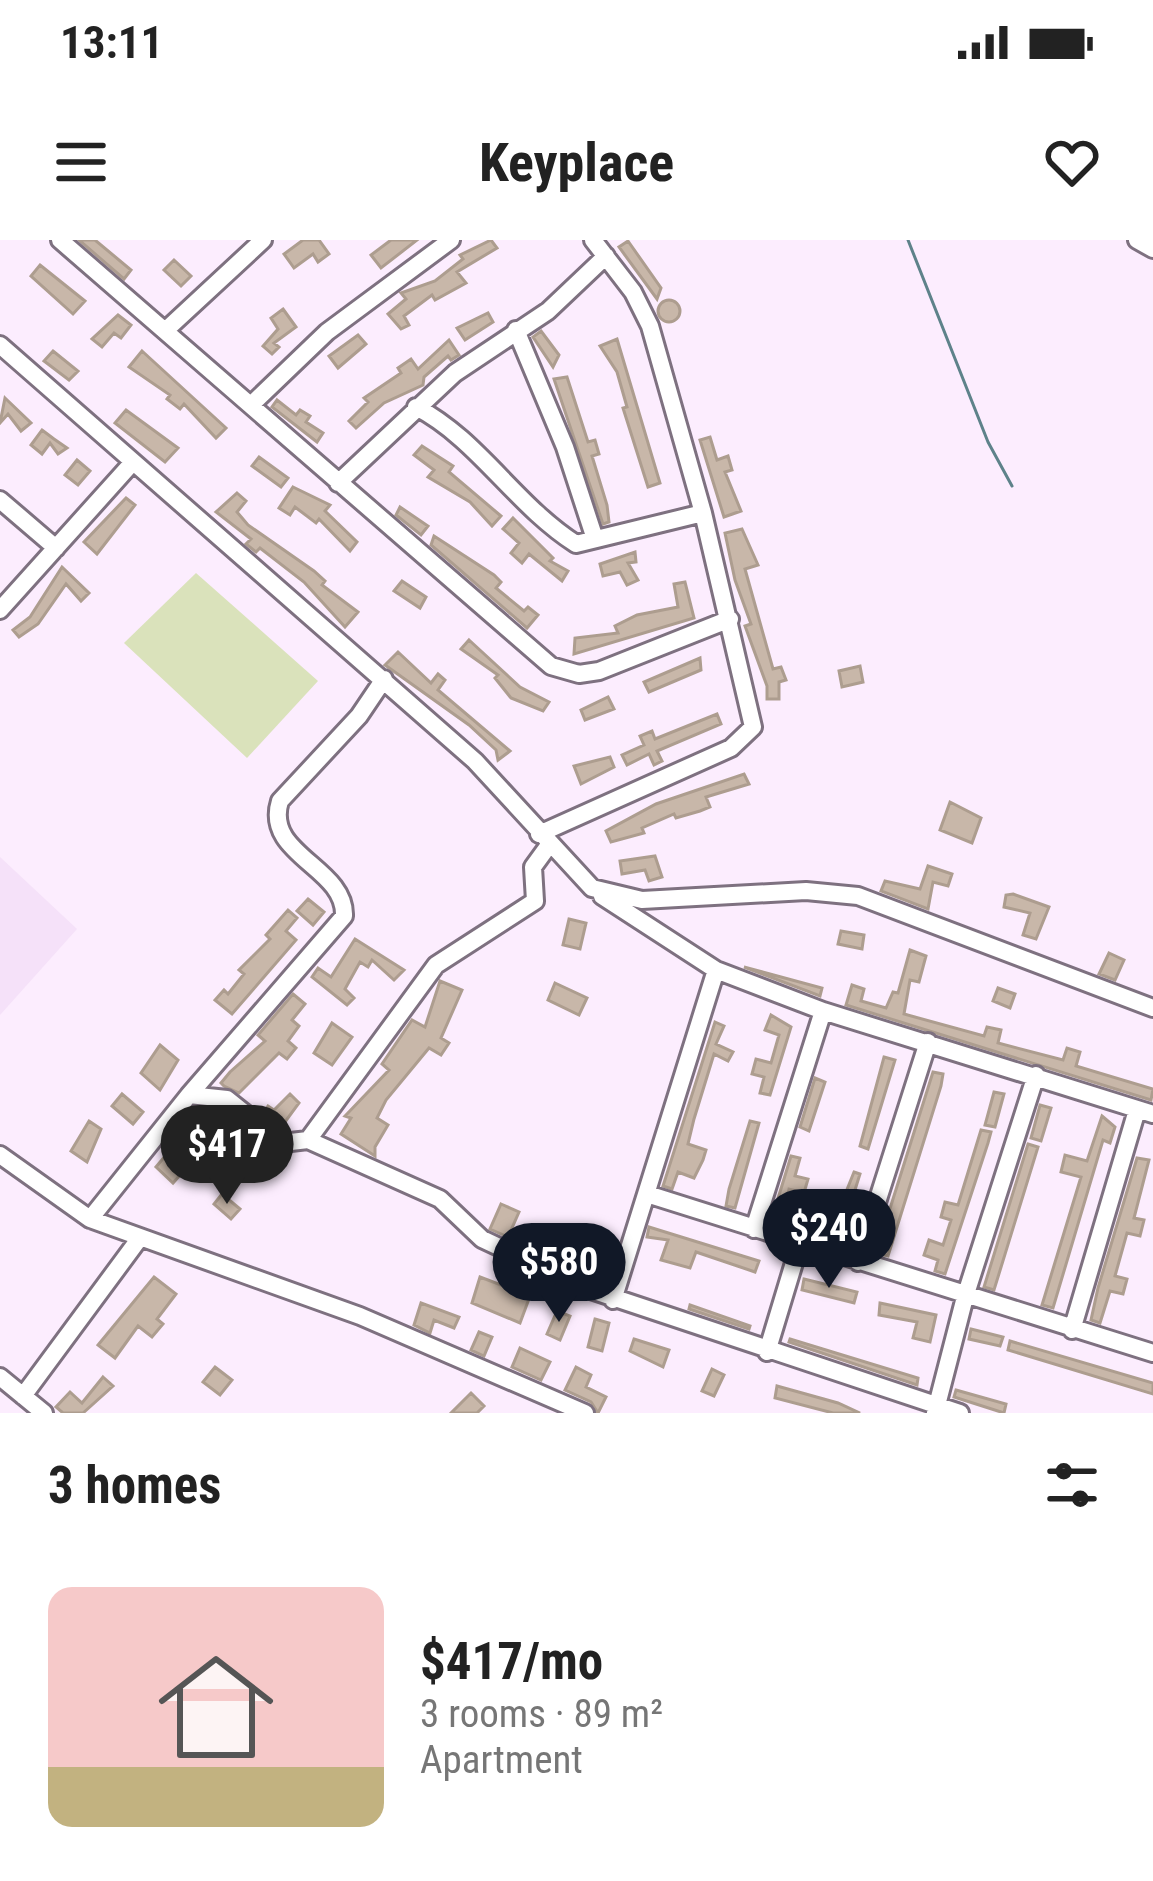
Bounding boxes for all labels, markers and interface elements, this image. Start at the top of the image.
text: 13:11 [60,16,163,69]
icon: menu [48,129,114,195]
icon: heart [1039,129,1105,195]
text: Keyplace [479,131,674,194]
pin: $417 [156,1105,298,1207]
text: $417 [188,1121,266,1167]
pin: $240 [758,1189,900,1291]
text: $240 [790,1205,868,1251]
pin: $580 [488,1223,630,1325]
text: $580 [520,1239,598,1285]
icon: filters [1039,1452,1105,1518]
text: 3 homes [48,1456,221,1515]
text: $417/mo [420,1632,603,1691]
icon: home [144,1635,288,1779]
text: 3 rooms · 89 m² [420,1691,663,1737]
text: Apartment [420,1737,583,1783]

